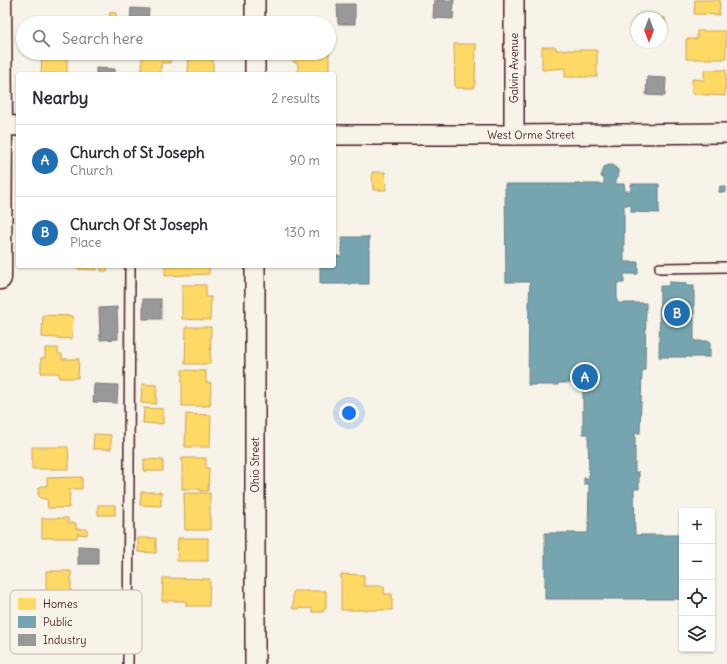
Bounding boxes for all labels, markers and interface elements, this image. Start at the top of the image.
north arrow [631,12,667,48]
search box [16,16,336,60]
icon: search [30,27,52,49]
text: Search here [62,29,143,48]
street label: Galvin Avenue [507,33,521,103]
text: Nearby [32,87,88,109]
text: 2 results [271,90,320,107]
street label: West Orme Street [487,127,575,142]
text: Church of St Joseph [70,143,205,162]
text: A [41,152,49,169]
text: 90 m [289,152,320,169]
text: Church [70,162,113,179]
text: Church Of St Joseph [70,215,208,234]
text: B [41,224,49,241]
text: 130 m [284,224,320,241]
text: Place [70,234,101,251]
pin: B [664,298,690,328]
pin: A [572,362,598,392]
your location [339,403,359,423]
street label: Ohio Street [248,437,262,493]
map controls [679,508,715,652]
button: + [679,508,715,544]
button: − [679,544,715,580]
button: locate [679,580,715,616]
legend [10,590,142,654]
text: Homes [43,597,78,611]
text: Public [43,615,73,629]
button: layers [679,616,715,652]
text: Industry [43,633,86,647]

